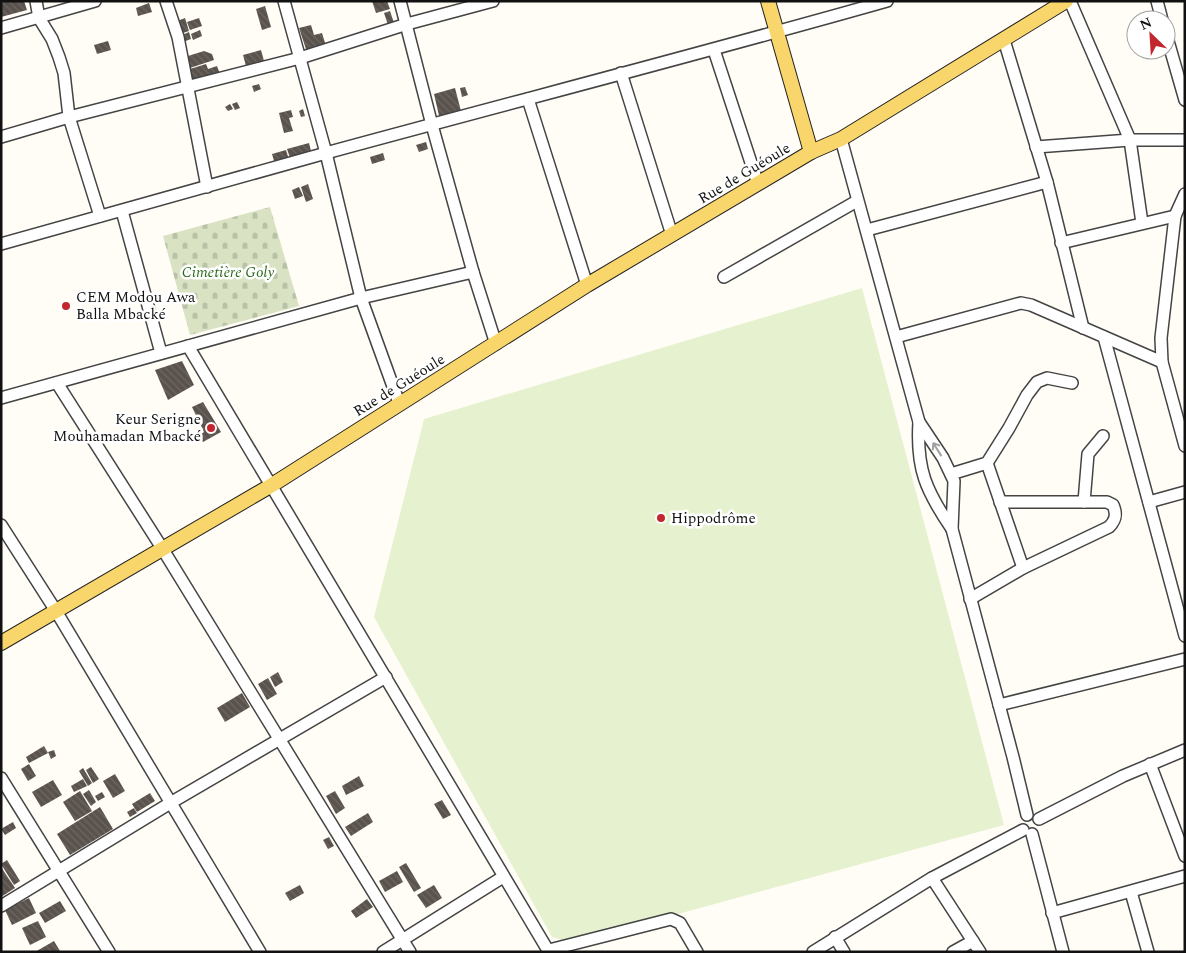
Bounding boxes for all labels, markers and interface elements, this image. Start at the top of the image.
north arrow [1126,10,1176,60]
text: N [1136,12,1155,36]
street label: Rue de Guéoule [694,137,795,210]
park label: Cimetière Goly [182,261,274,284]
place label: CEM Modou Awa Balla Mbacké [76,286,196,326]
marker: CEM Modou Awa Balla Mbacké [60,300,72,312]
street label: Rue de Guéoule [349,348,450,423]
place label: Keur Serigne Mouhamadan Mbacké [53,408,201,448]
marker: Keur Serigne Mouhamadan Mbacké [205,422,217,434]
one-way arrow [932,443,942,457]
place label: Hippodrôme [671,507,756,530]
marker: Hippodrôme [655,512,667,524]

